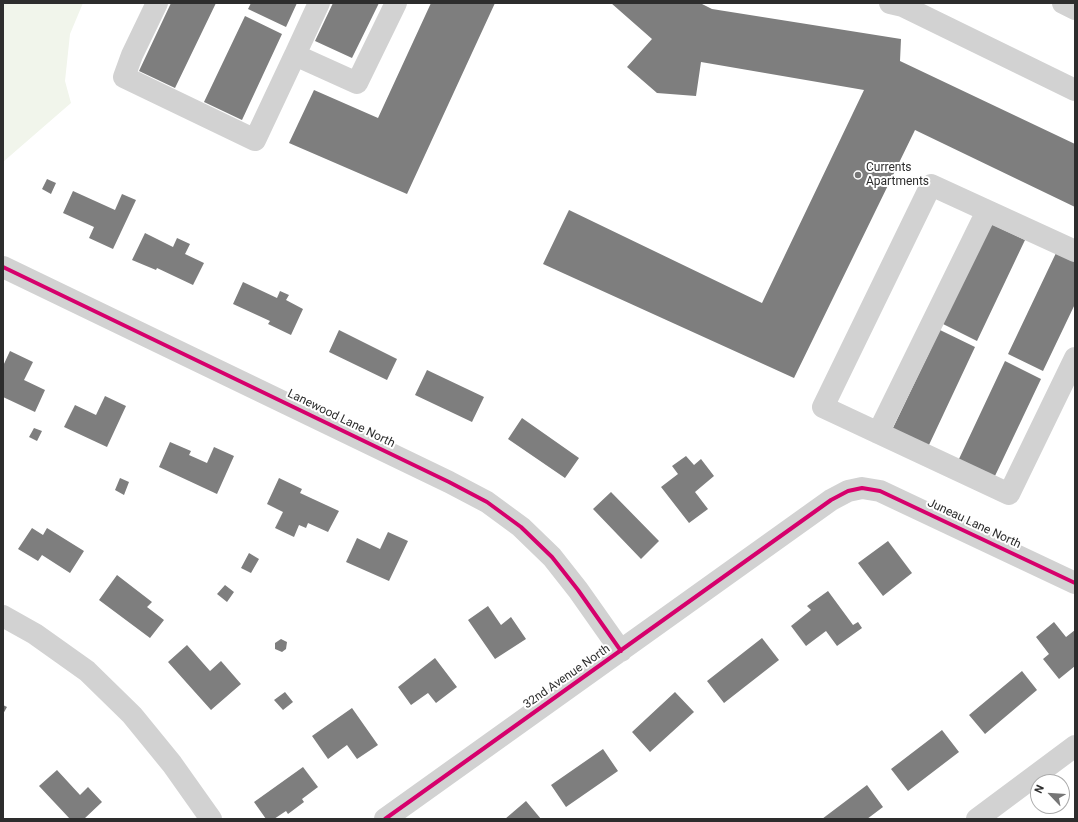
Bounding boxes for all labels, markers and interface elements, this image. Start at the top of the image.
place label: Currents Apartments [866,161,929,189]
marker: Currents Apartments [853,170,863,180]
street label: Lanewood Lane North [285,387,397,451]
street label: Juneau Lane North [925,496,1023,552]
street label: 32nd Avenue North [521,642,613,712]
north arrow [1030,774,1070,814]
text: N [1032,783,1047,795]

